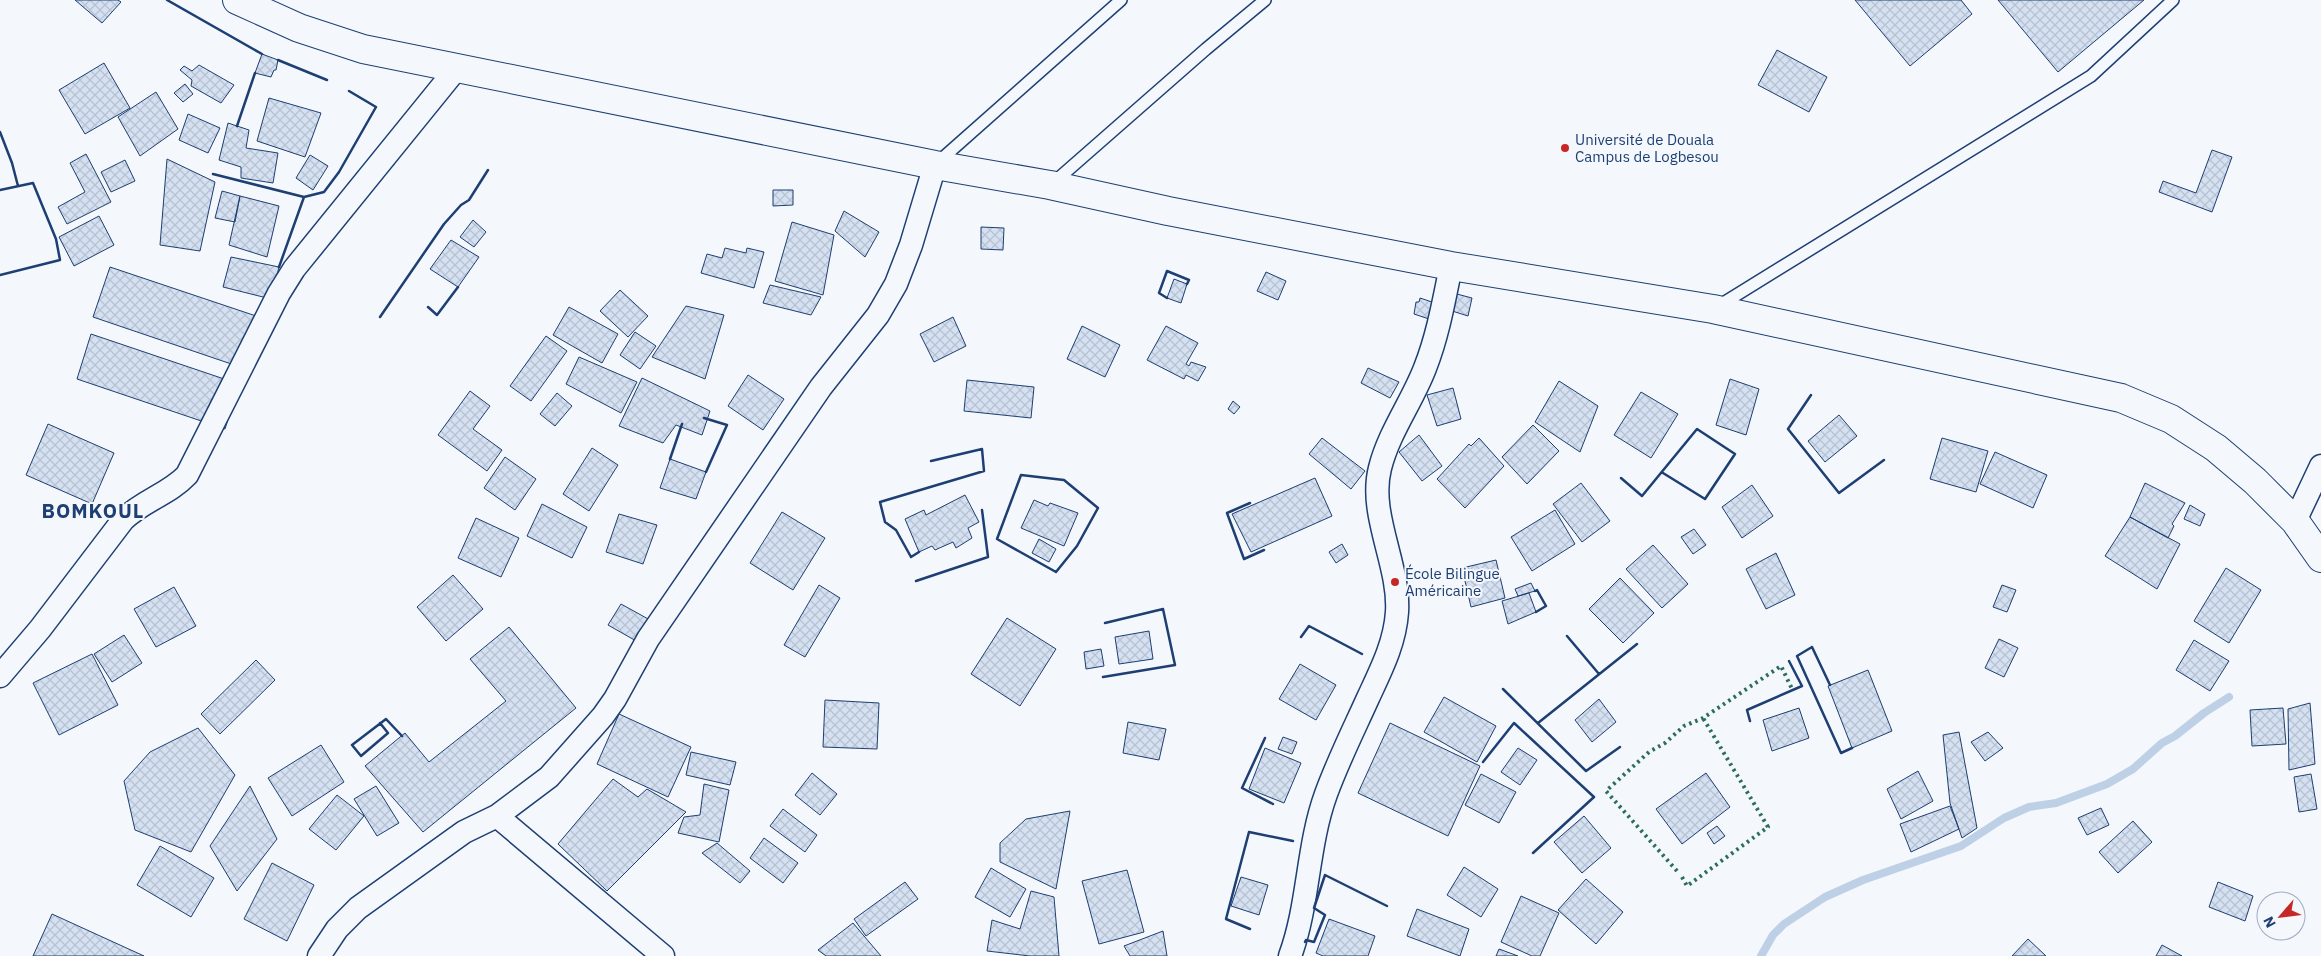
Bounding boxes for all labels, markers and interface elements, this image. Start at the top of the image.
place label: Université de Douala Campus de Logbesou [1575,130,1719,166]
marker: Université de Douala Campus de Logbesou [1559,142,1571,154]
district label: BOMKOUL [42,497,144,524]
place label: École Bilingue Américaine [1405,564,1500,600]
marker: École Bilingue Américaine [1389,576,1401,588]
north arrow [2256,891,2306,941]
text: N [2259,913,2280,931]

